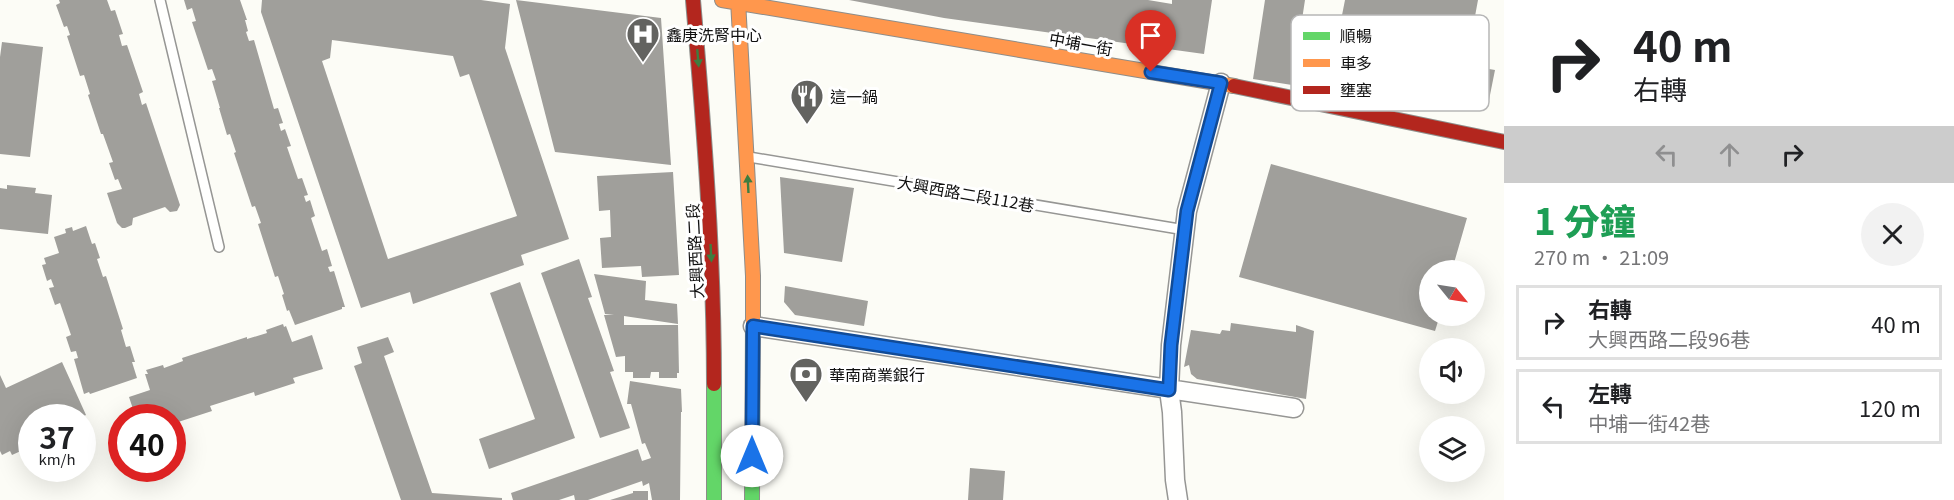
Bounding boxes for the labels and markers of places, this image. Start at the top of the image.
pin [1125,10,1176,72]
hospital icon: 鑫庚洗腎中心 [625,16,661,63]
place label: 鑫庚洗腎中心 [666,22,762,46]
restaurant icon: 這一鍋 [789,78,825,125]
place label: 這一鍋 [830,84,878,108]
bank icon: 華南商業銀行 [788,356,824,403]
place label: 華南商業銀行 [829,362,925,386]

